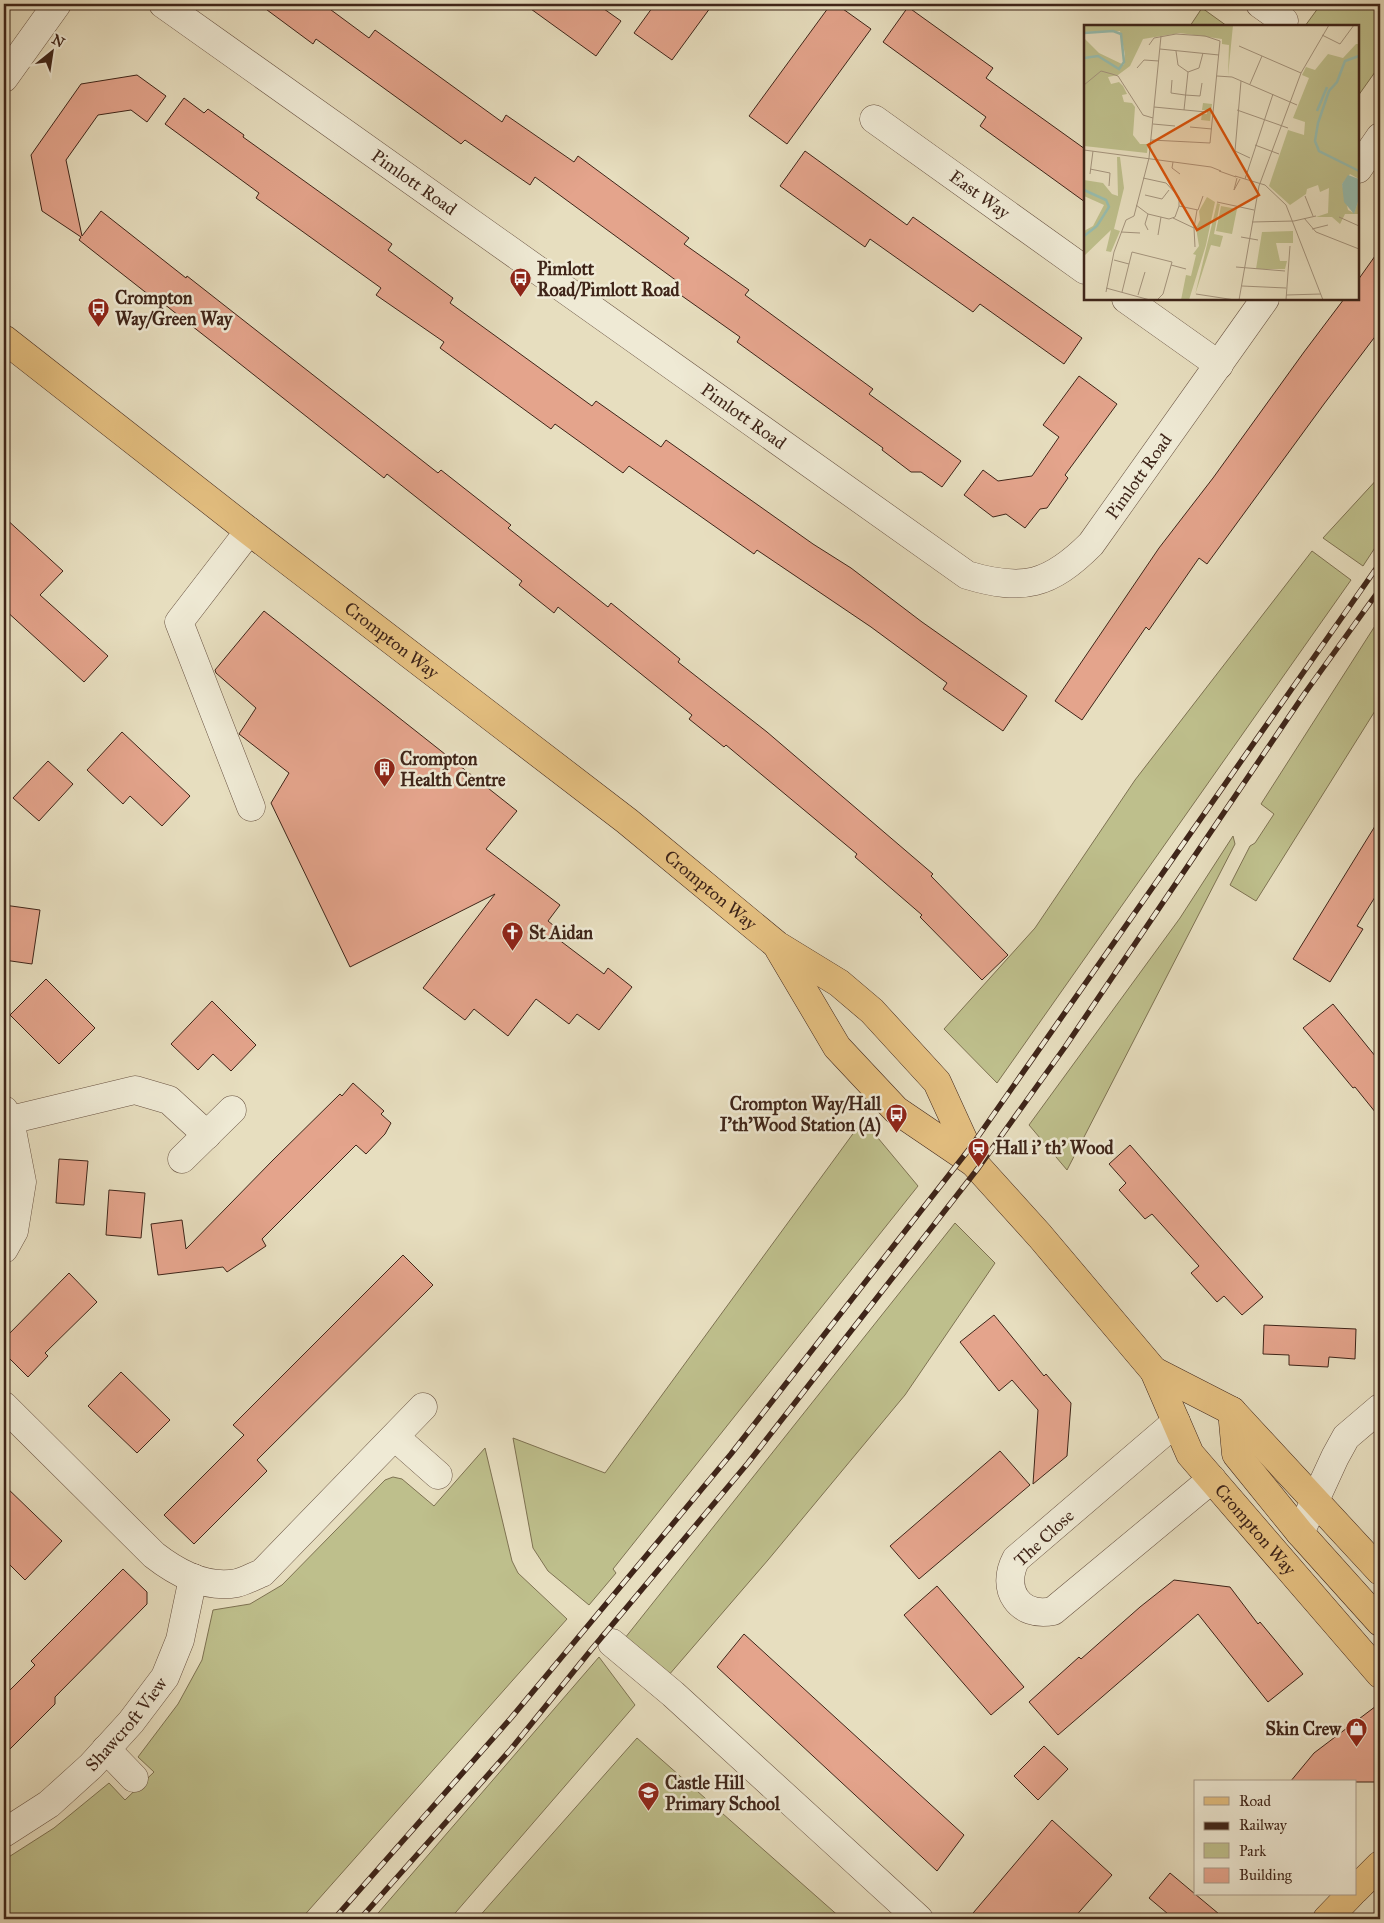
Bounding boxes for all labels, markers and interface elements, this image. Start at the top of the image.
inset map [1084,25,1359,300]
north arrow [28,28,78,78]
text: N [49,31,68,52]
street label: Pimlott Road [367,145,461,220]
street label: East Way [945,166,1015,224]
place label: Pimlott Road/Pimlott Road [537,258,681,301]
bus stop icon: Pimlott Road/Pimlott Road [509,267,533,298]
place label: Crompton Way/Green Way [115,287,234,331]
bus stop icon: Crompton Way/Green Way [87,296,111,327]
street label: Pimlott Road [697,379,790,454]
street label: Pimlott Road [1101,430,1177,523]
street label: Crompton Way [340,597,444,684]
place label: Crompton Health Centre [400,748,506,791]
building icon: Crompton Health Centre [372,757,396,788]
street label: Crompton Way [660,845,762,935]
church icon: St Aidan [501,921,525,952]
place label: St Aidan [529,922,593,944]
place label: Crompton Way/Hall I'th'Wood Station (A) [720,1093,882,1137]
bus stop icon: Crompton Way/Hall I'th'Wood Station (A) [885,1102,909,1133]
station icon: Hall i' th' Wood [967,1136,991,1167]
place label: Hall i' th' Wood [995,1137,1115,1159]
street label: Crompton Way [1210,1479,1301,1580]
street label: The Close [1009,1505,1079,1571]
street label: Shawcroft View [81,1673,172,1776]
shop icon: Skin Crew [1345,1717,1369,1748]
place label: Skin Crew [1266,1718,1342,1740]
place label: Castle Hill Primary School [665,1772,781,1816]
legend [1194,1780,1356,1896]
school or university icon: Castle Hill Primary School [637,1781,661,1812]
text: Road [1239,1792,1271,1810]
text: Railway [1239,1816,1288,1834]
text: Park [1239,1842,1266,1860]
text: Building [1239,1866,1293,1884]

